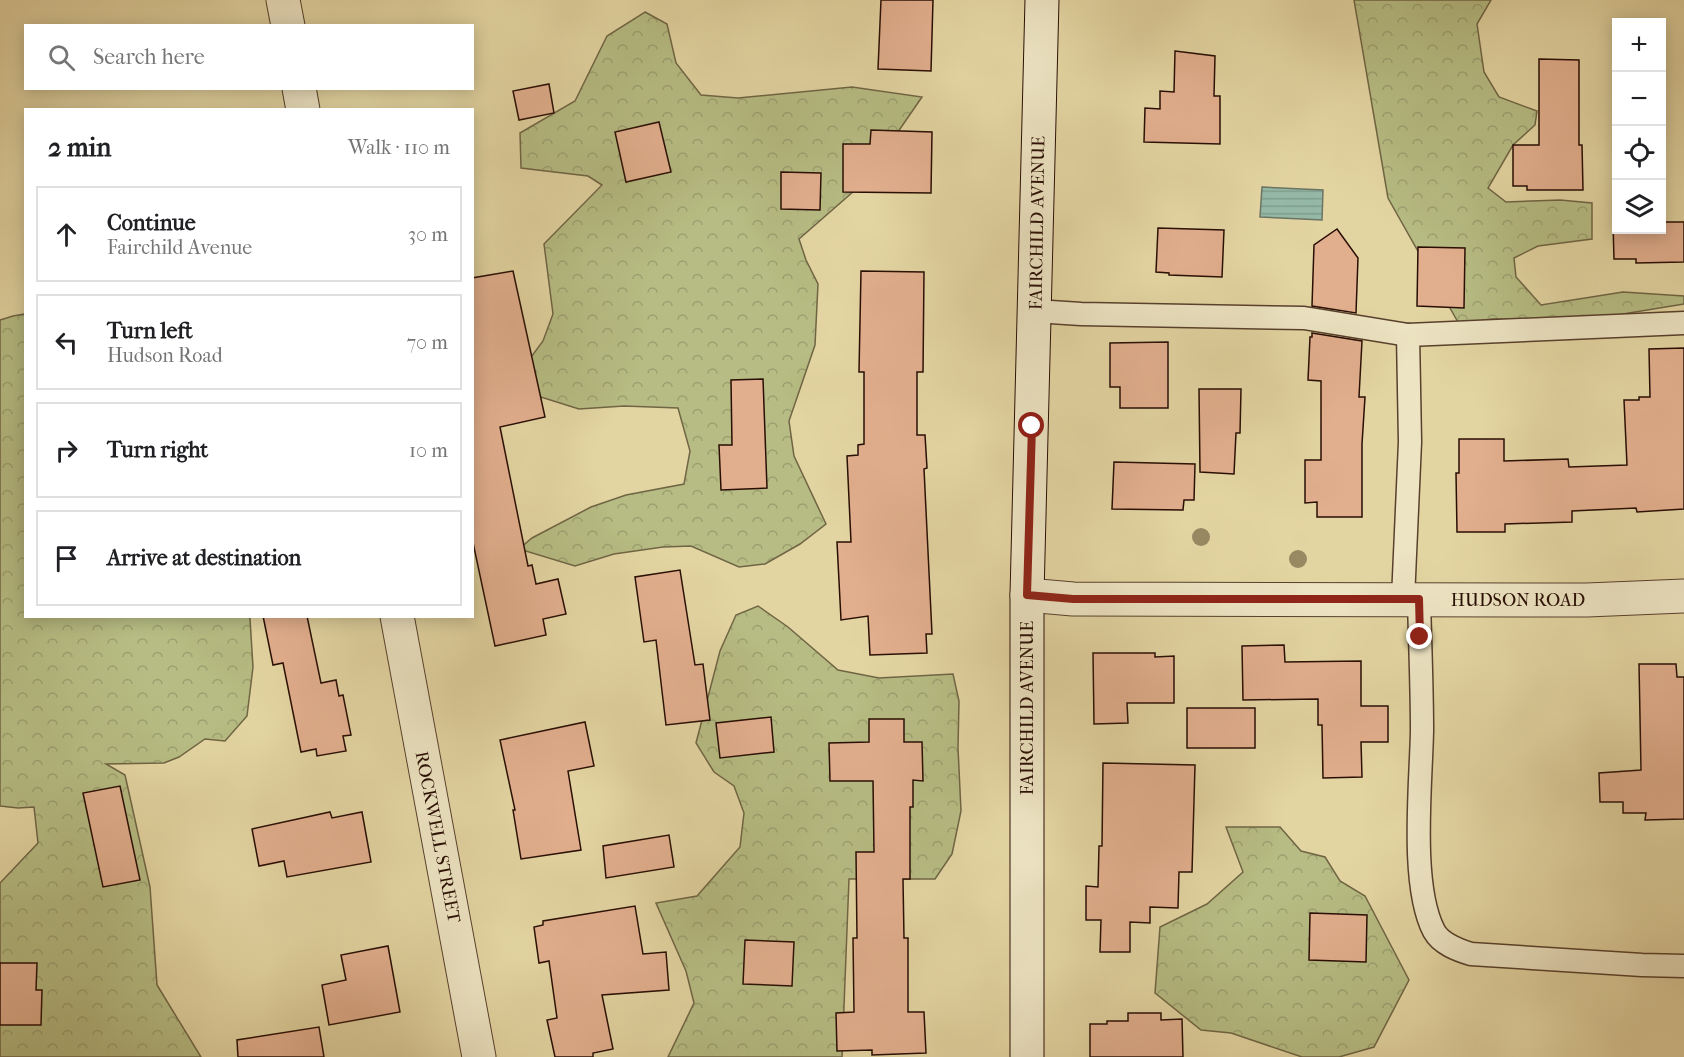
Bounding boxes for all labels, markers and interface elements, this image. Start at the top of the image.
map controls [1612,18,1666,234]
button: + [1612,18,1666,72]
search box [24,24,474,90]
icon: search [45,41,78,74]
text: Search here [93,44,205,70]
button: − [1612,72,1666,126]
button: locate [1612,126,1666,180]
text: 2 min [48,132,111,163]
text: Walk · 110 m [348,136,450,159]
street label: FAIRCHILD AVENUE [1025,136,1050,310]
button: layers [1612,180,1666,234]
text: Continue [107,210,196,236]
icon: ahead [50,218,83,251]
text: 30 m [408,223,448,246]
text: Fairchild Avenue [107,236,252,259]
text: Turn left [107,318,193,344]
icon: left [50,326,83,359]
text: 70 m [406,331,448,354]
text: Hudson Road [107,344,223,367]
route start [1018,412,1044,438]
icon: right [50,434,83,467]
text: Turn right [107,437,208,463]
text: 10 m [409,439,448,462]
icon: arrive [50,542,83,575]
text: Arrive at destination [107,545,301,571]
street label: HUDSON ROAD [1451,590,1585,611]
street label: FAIRCHILD AVENUE [1017,621,1038,795]
route end [1406,623,1432,649]
street label: ROCKWELL STREET [411,750,465,926]

